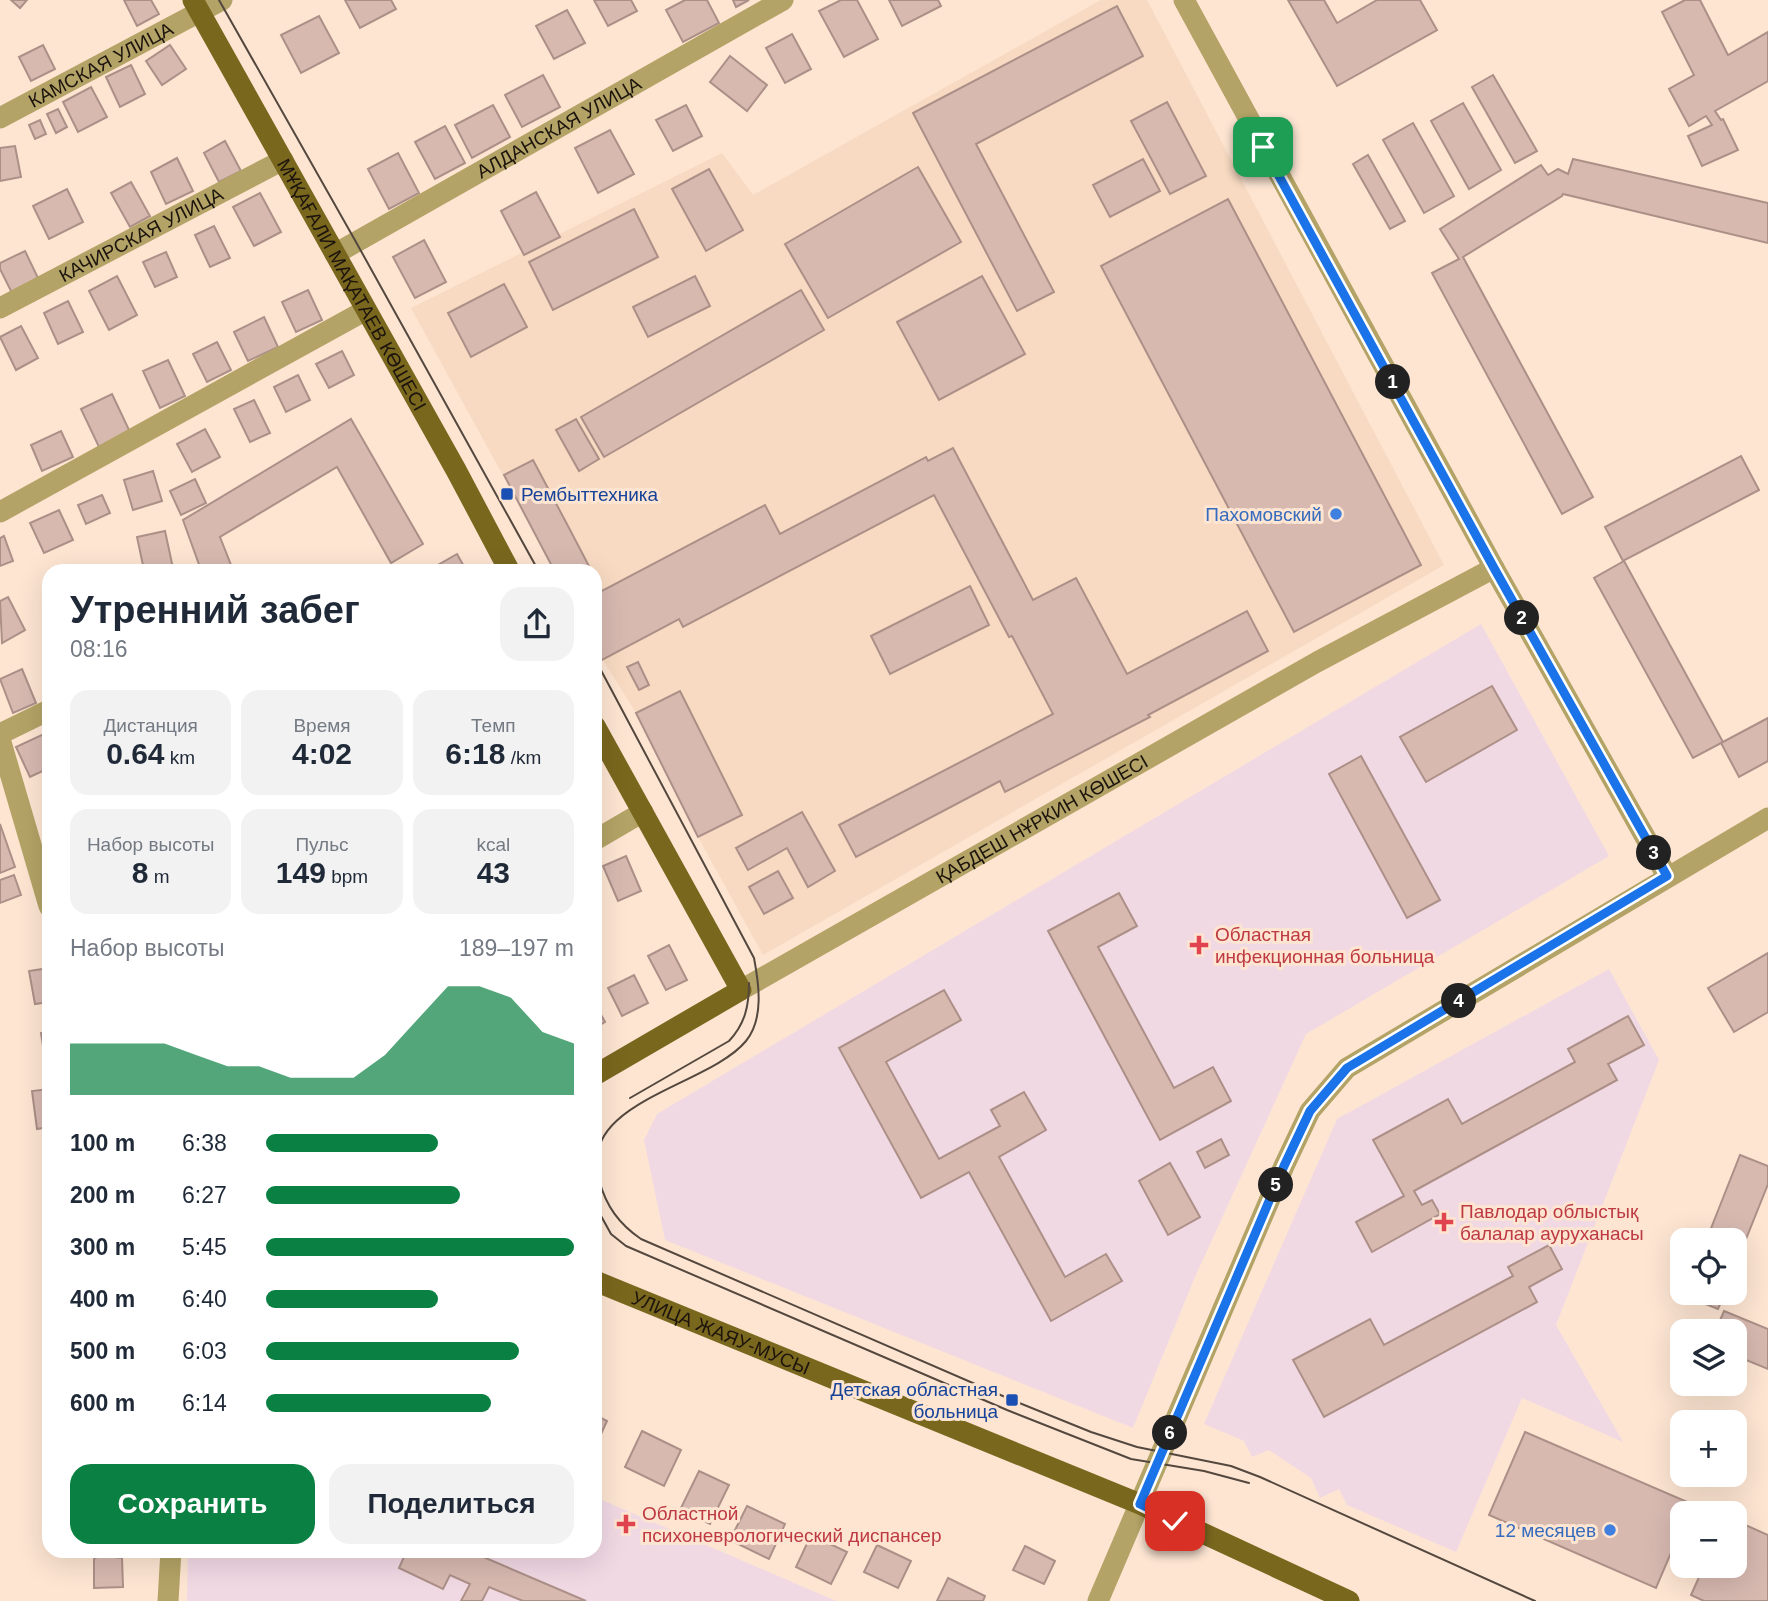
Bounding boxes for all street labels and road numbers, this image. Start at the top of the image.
street label: КАМСКАЯ УЛИЦА [25,18,177,112]
street label: АЛДАНСКАЯ УЛИЦА [473,73,645,183]
street label: МҰҚАҒАЛИ МАҚАТАЕВ КӨШЕСІ [273,155,431,414]
street label: КАЧИРСКАЯ УЛИЦА [56,183,227,286]
street label: ҚАБДЕШ НҰРКИН КӨШЕСІ [932,751,1151,888]
street label: УЛИЦА ЖАЯУ-МУСЫ [629,1287,813,1379]

